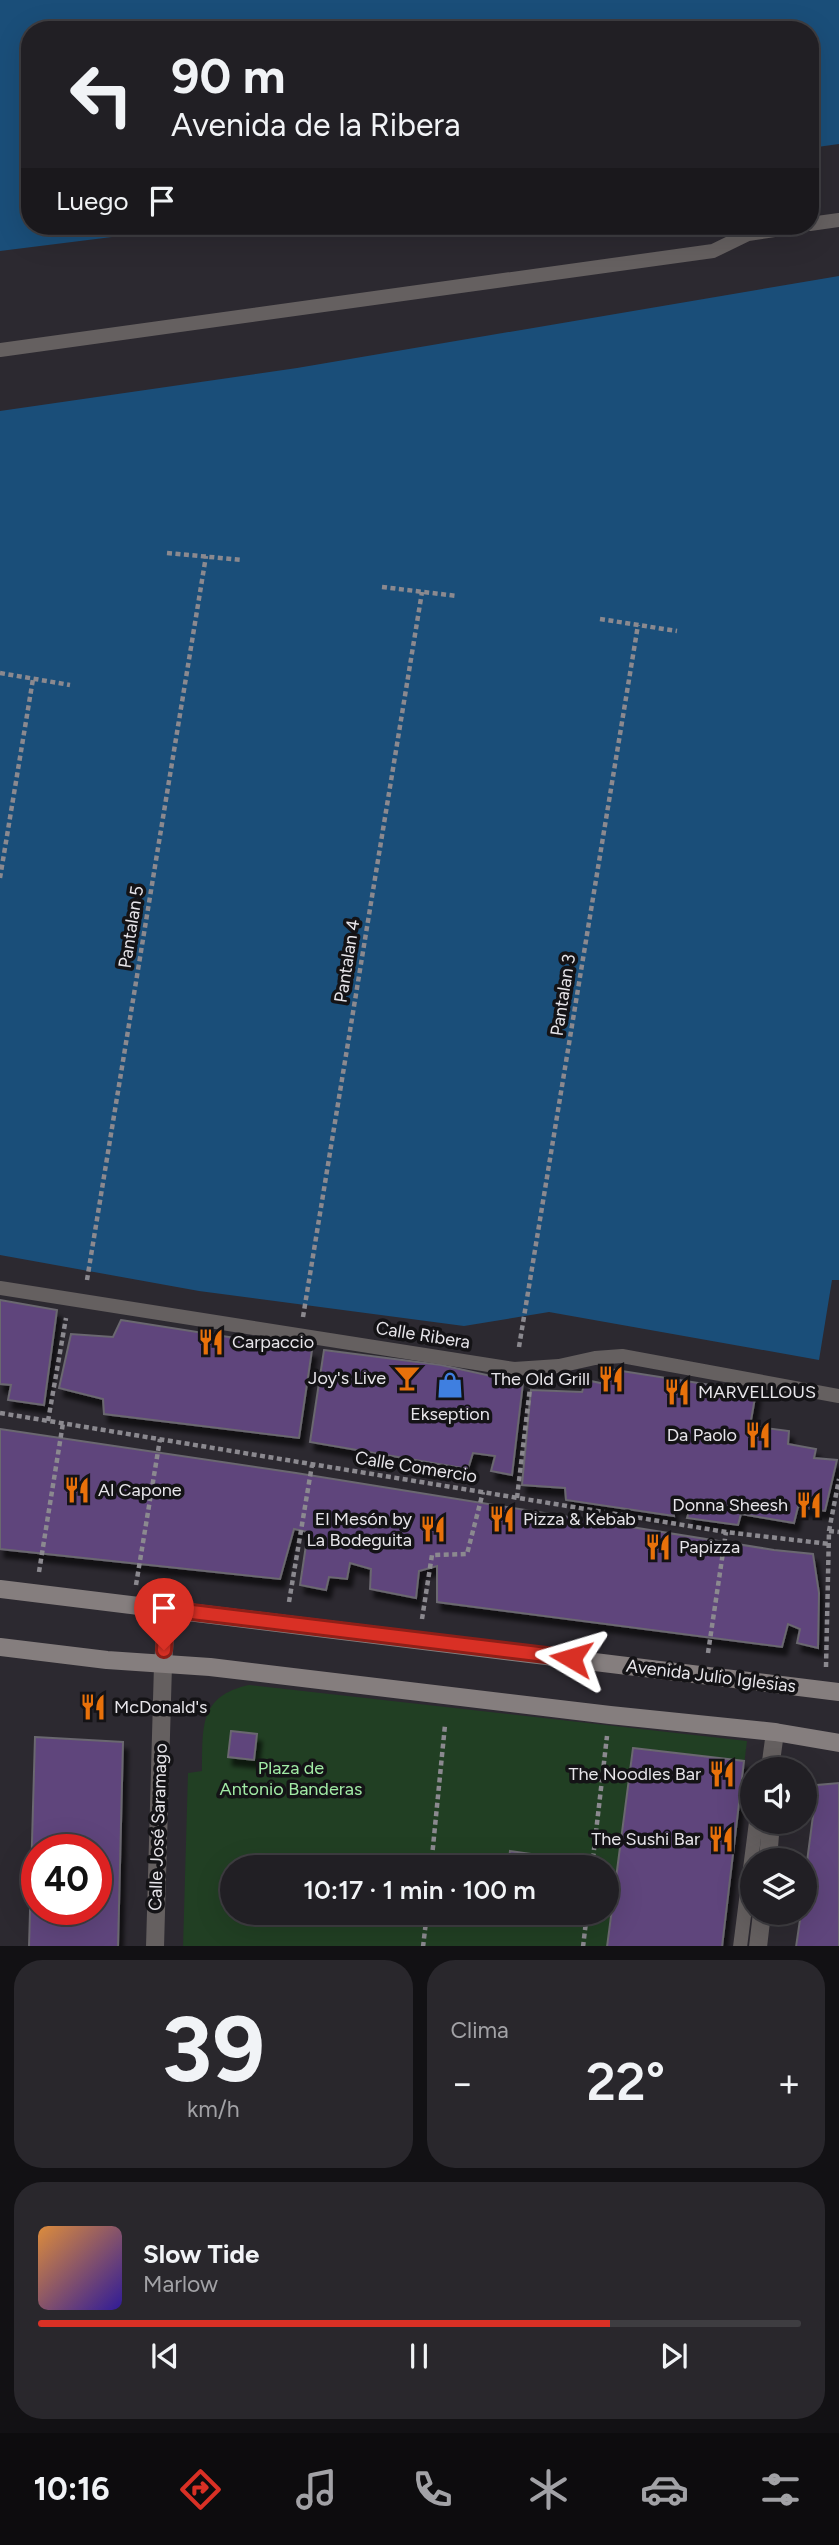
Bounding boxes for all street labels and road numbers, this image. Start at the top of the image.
street label: Pantalan 5 [114,884,148,970]
street label: Pantalan 4 [330,918,364,1004]
street label: Pantalan 3 [546,952,580,1038]
street label: Calle Ribera [374,1317,472,1353]
street label: Calle Comercio [353,1446,479,1488]
street label: Avenida Julio Iglesias [625,1655,797,1697]
street label: Calle José Saramago [144,1743,172,1911]

